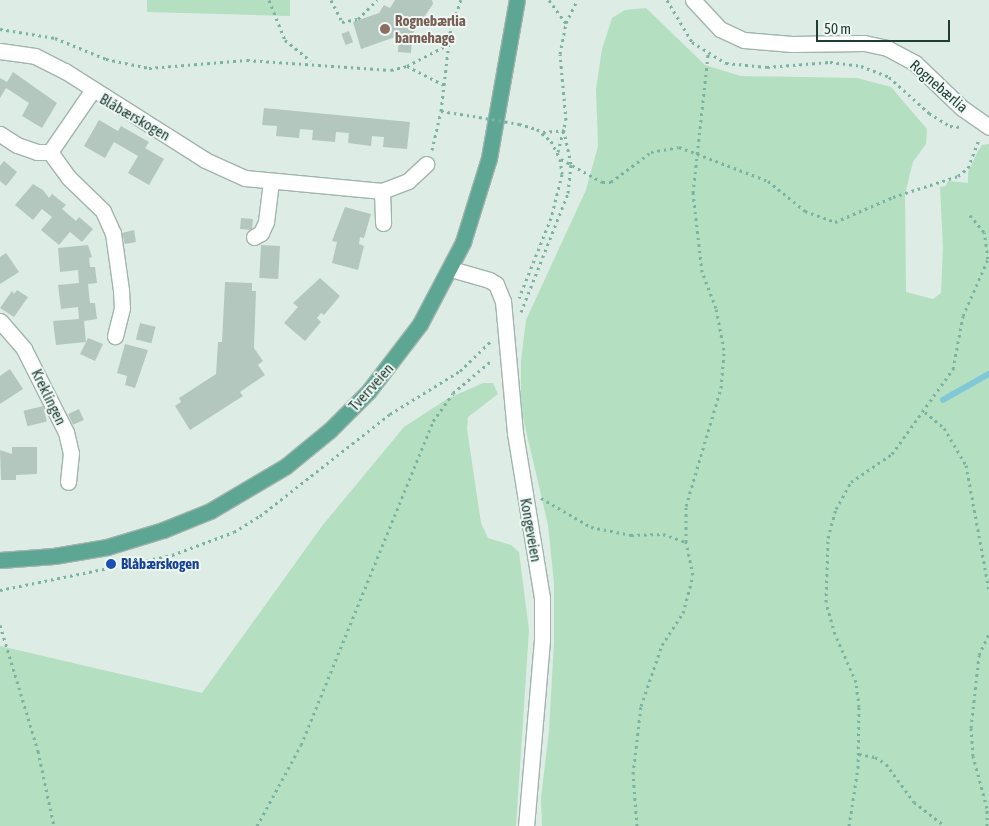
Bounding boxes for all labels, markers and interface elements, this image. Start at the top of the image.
scale bar [819,10,953,42]
place label: Rognebærlia barnehage [395,11,466,46]
text: 50 m [824,20,851,37]
marker: Rognebærlia barnehage [379,23,391,35]
street label: Rognebærlia [906,56,972,116]
street label: Blåbærskogen [97,90,173,144]
street label: Tverrveien [345,359,397,415]
street label: Kreklingen [28,366,70,428]
street label: Kongeveien [517,497,545,563]
place label: Blåbærskogen [121,555,199,573]
marker: Blåbærskogen [105,558,117,570]

